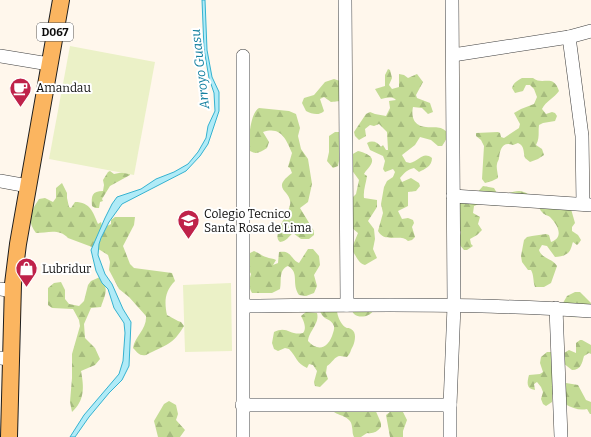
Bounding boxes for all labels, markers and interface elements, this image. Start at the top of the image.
road number: D067 [37,23,73,41]
water label: Arroyo Guasu [188,28,212,111]
cafe icon: Amandau [7,75,33,108]
place label: Amandau [36,81,91,95]
place label: Colegio Tecnico Santa Rosa de Lima [204,207,312,235]
school or university icon: Colegio Tecnico Santa Rosa de Lima [175,208,201,241]
shop icon: Lubridur [14,256,40,289]
place label: Lubridur [42,262,92,276]

